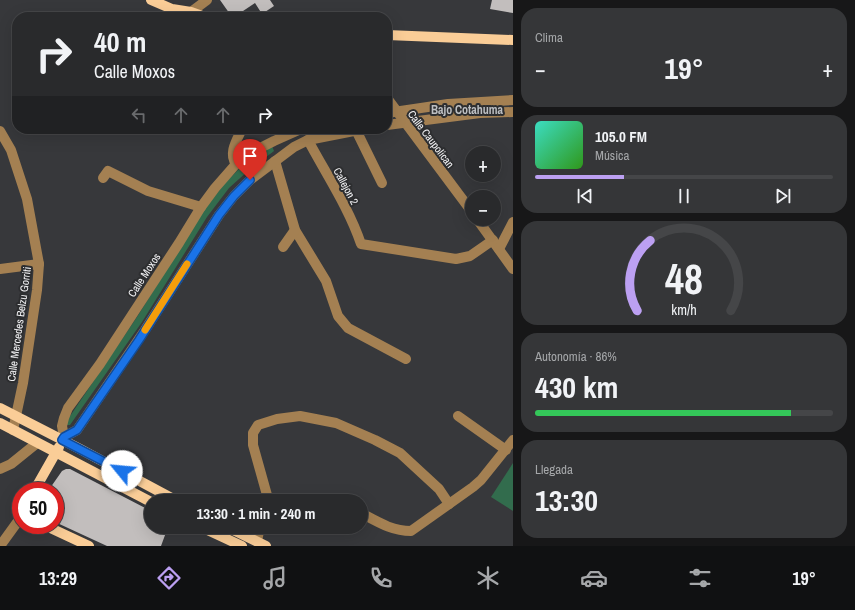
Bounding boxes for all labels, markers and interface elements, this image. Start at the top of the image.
text: 40 m [94,23,146,61]
icon: right [28,28,80,80]
text: Clima [535,29,563,46]
text: 19° [664,48,704,88]
text: − [535,54,546,84]
text: + [822,54,833,84]
text: Calle Moxos [94,59,175,84]
district label: Bajo Cotahuma [431,102,504,118]
icon: left [128,104,150,126]
icon: ahead [170,104,192,126]
icon: ahead [212,104,234,126]
icon: right [254,104,276,126]
street label: Calle Caupolican [405,107,457,171]
text: 105.0 FM [595,126,647,147]
pin [233,139,267,180]
icon: arrive [239,145,261,167]
map controls [465,146,501,226]
button: + [465,146,501,182]
text: Música [595,147,629,164]
street label: Callejon 2 [330,165,362,207]
icon: previous [574,185,596,207]
icon: pause [673,185,695,207]
icon: next [772,185,794,207]
button: − [465,190,501,226]
street label: Calle Moxos [125,250,164,300]
text: 48 [665,251,703,307]
street label: Calle Mercedes Belzu Gorriti [4,266,34,382]
text: km/h [671,300,697,319]
text: Autonomía · 86% [535,348,617,365]
text: 430 km [535,367,618,407]
position arrow [101,450,143,492]
text: Llegada [535,461,573,478]
text: 13:30 [535,480,598,520]
speed limit sign: 50 [12,482,64,534]
text: 13:30 · 1 min · 240 m [197,503,315,524]
icon: directions [155,564,183,592]
icon: music [261,564,289,592]
icon: phone [367,564,395,592]
icon: climate [474,564,502,592]
icon: car [580,564,608,592]
icon: filters [686,564,714,592]
text: 13:29 [39,566,77,591]
text: 19° [792,566,816,591]

